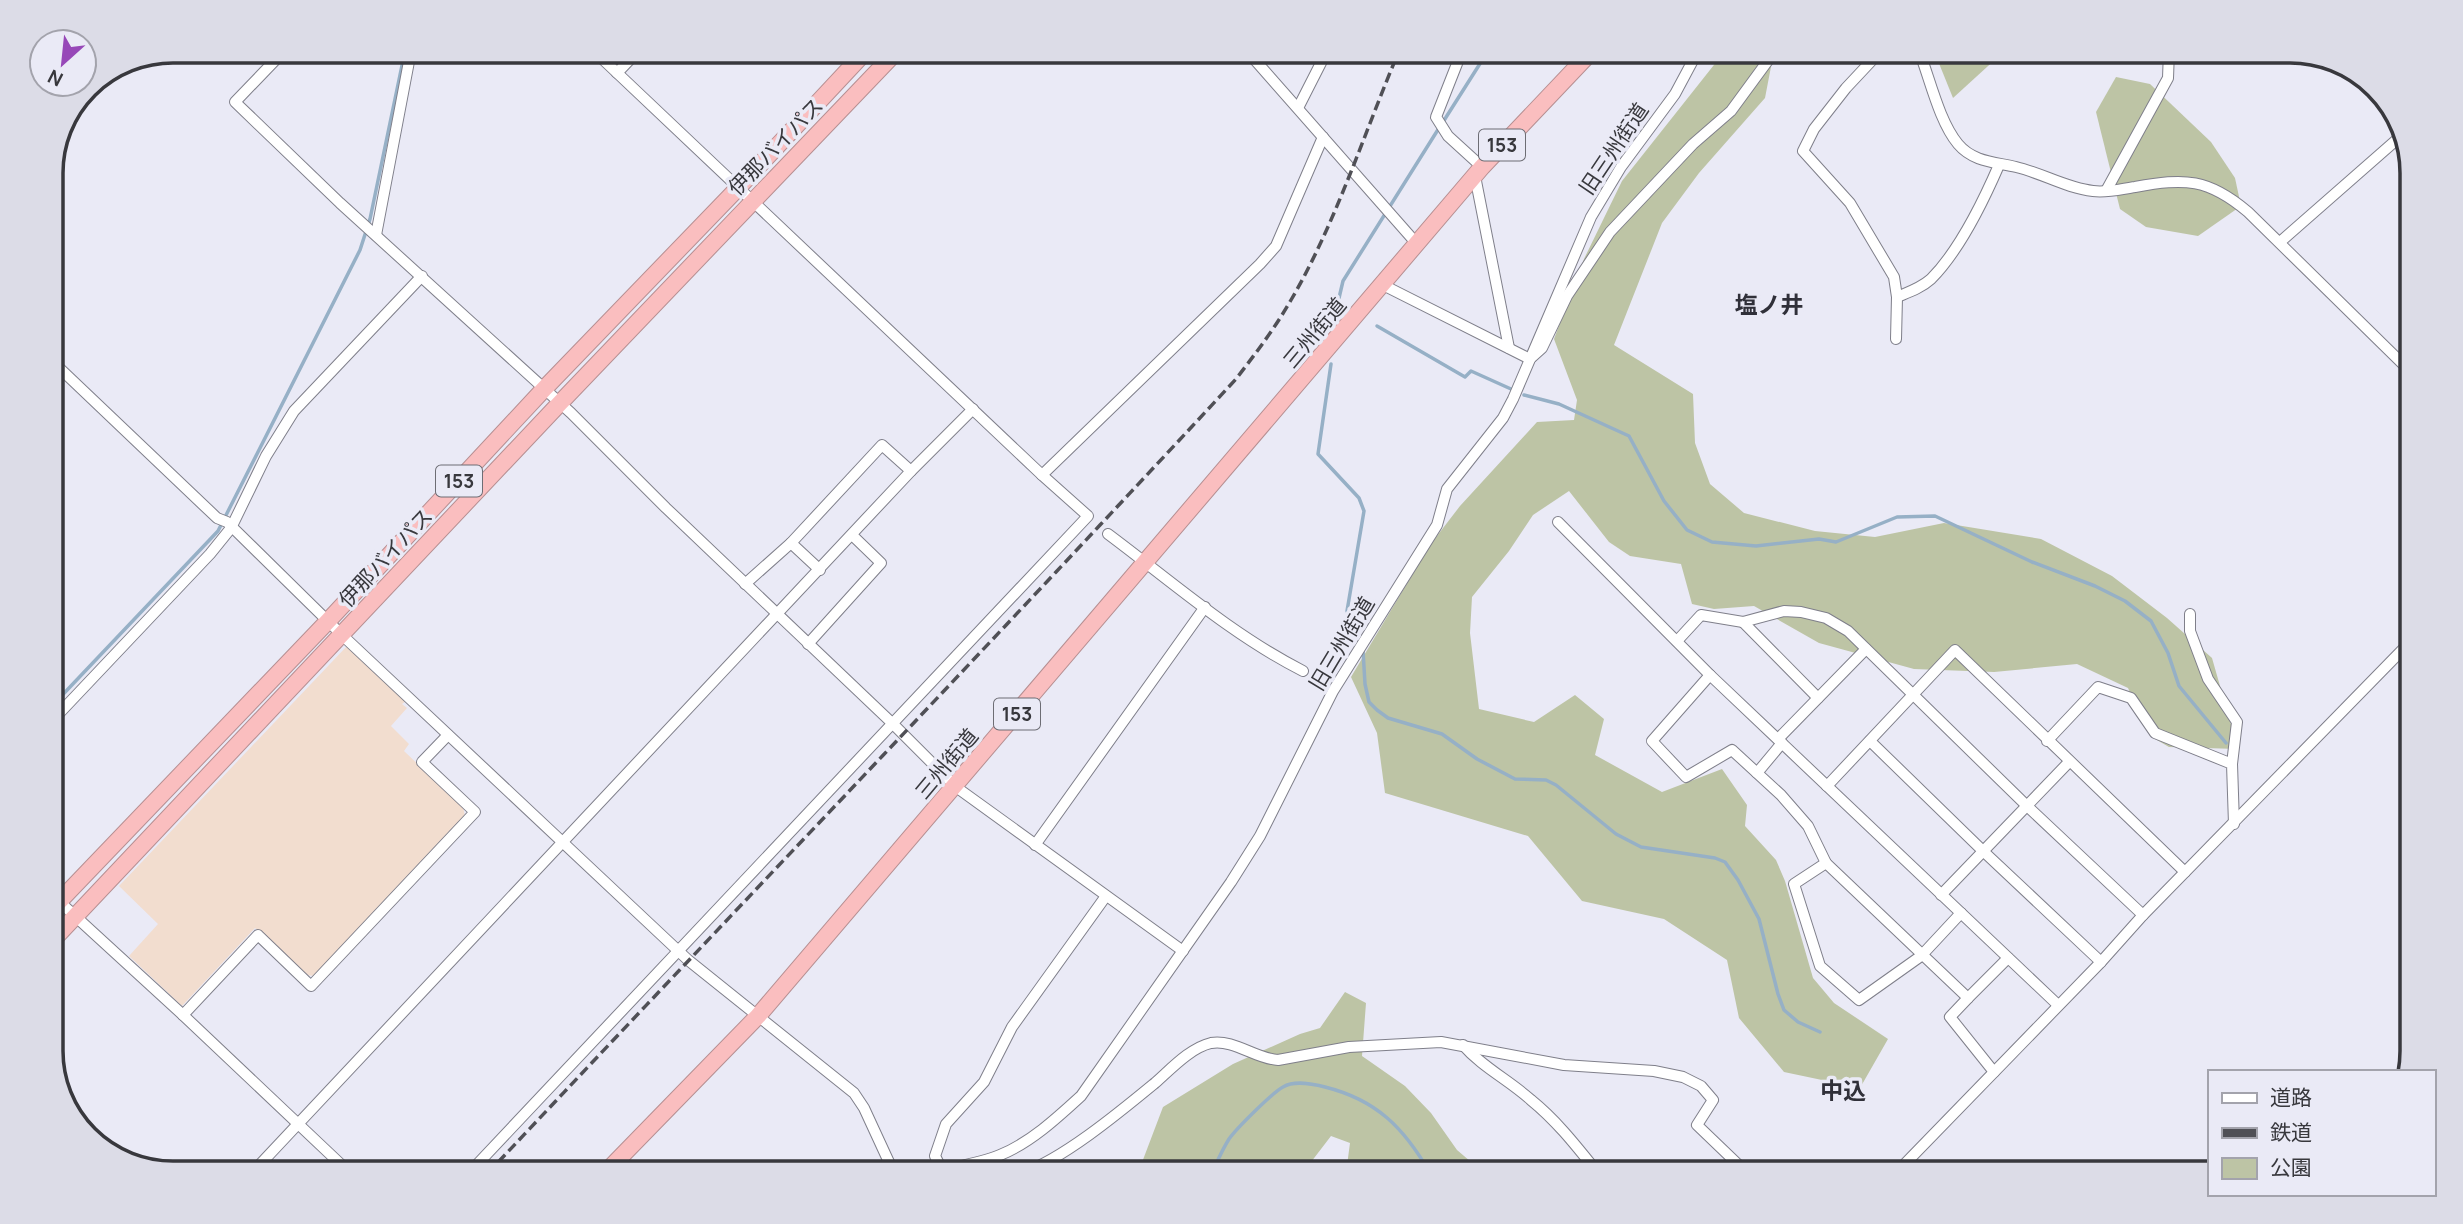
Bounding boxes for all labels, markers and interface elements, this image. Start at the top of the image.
north arrow [28,28,98,98]
text: N [43,63,67,93]
street label: 伊那バイパス [722,91,829,201]
street label: 旧三州街道 [1572,97,1654,200]
road number: 153 [1479,130,1525,160]
district label: 塩ノ井 [1735,288,1804,320]
street label: 三州街道 [1277,291,1352,374]
road number: 153 [436,466,482,496]
street label: 伊那バイパス [332,502,438,613]
street label: 旧三州街道 [1302,591,1380,696]
road number: 153 [994,698,1040,730]
street label: 三州街道 [909,722,984,805]
legend [2208,1070,2435,1196]
district label: 中込 [1820,1074,1866,1106]
text: 道路 [2270,1083,2312,1111]
text: 鉄道 [2270,1118,2312,1146]
text: 公園 [2270,1153,2312,1181]

